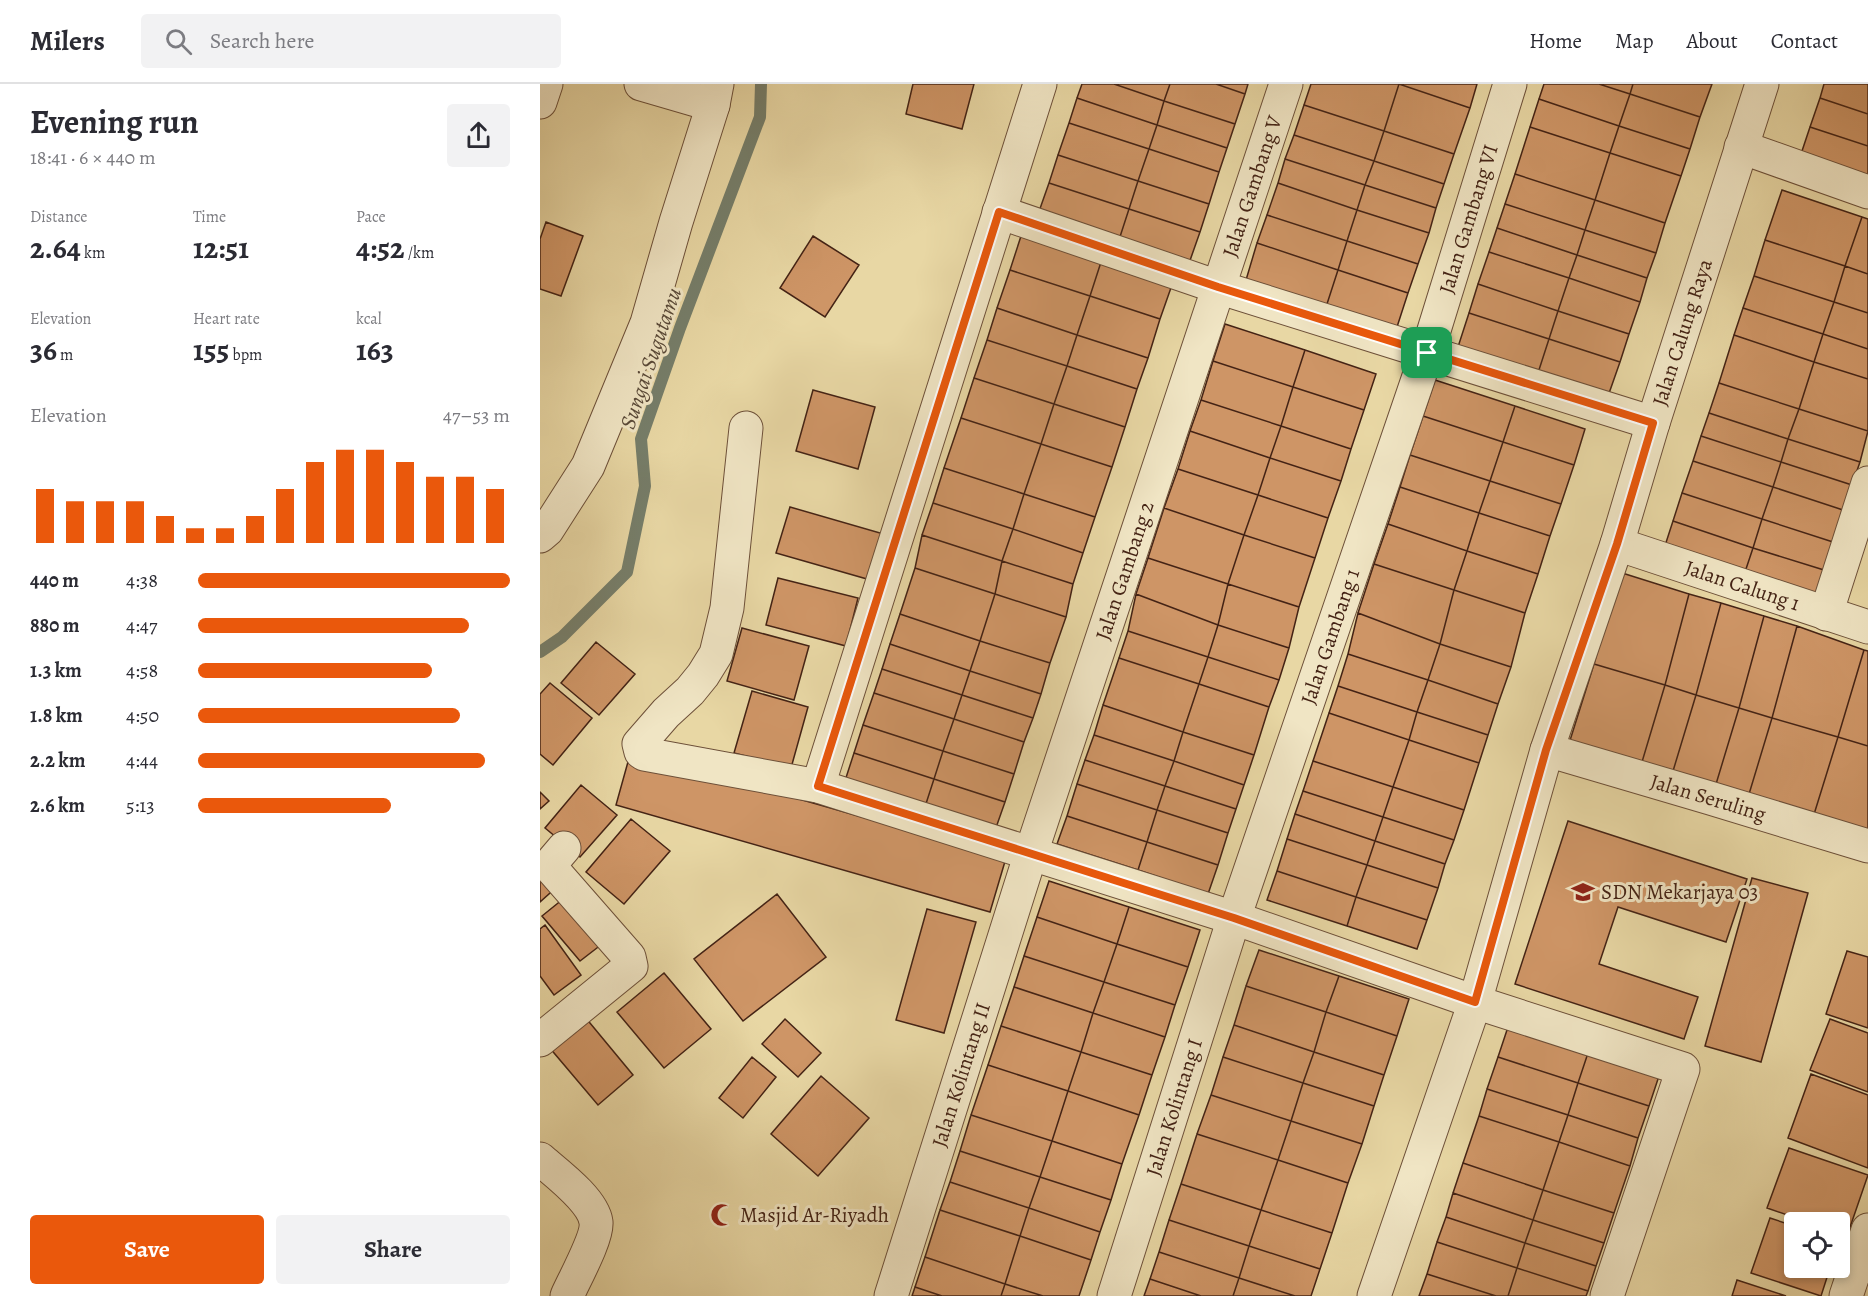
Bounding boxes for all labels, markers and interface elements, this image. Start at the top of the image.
search box [141,14,561,68]
text: Milers [30,22,105,60]
icon: search [162,25,195,58]
text: Search here [210,26,314,56]
text: Home [1529,27,1582,55]
text: Map [1615,27,1653,55]
text: About [1686,27,1738,55]
text: Contact [1771,27,1838,55]
text: Evening run [30,99,199,144]
button: share [447,104,510,167]
street label: Jalan Gambang V [1216,112,1289,261]
street label: Jalan Gambang VI [1432,141,1505,297]
text: 18:41 · 6 × 440 m [30,144,156,171]
text: Distance [30,206,87,228]
text: Time [193,206,226,228]
text: Pace [356,206,386,228]
text: 2.64 [30,228,81,268]
text: 12:51 [193,228,249,268]
text: 4:52 [356,228,405,268]
text: km [81,242,105,264]
text: /km [405,242,434,264]
street label: Jalan Calung Raya [1645,255,1719,409]
water label: Sungai Sugutamu [613,283,689,433]
text: Elevation [30,308,91,330]
text: Heart rate [193,308,260,330]
text: kcal [356,308,382,330]
pin [1401,327,1452,378]
text: 36 [30,330,57,370]
text: 155 [193,330,229,370]
text: 163 [356,330,394,370]
icon: arrive [1410,336,1443,369]
text: m [57,344,73,366]
text: bpm [229,344,262,366]
text: Elevation [30,402,107,429]
text: 47–53 m [443,402,510,429]
street label: Jalan Gambang 2 [1089,498,1161,644]
street label: Jalan Calung 1 [1681,553,1803,617]
street label: Jalan Gambang 1 [1294,565,1366,708]
text: 440 m [30,567,79,594]
text: 4:38 [126,567,158,594]
text: 880 m [30,612,80,639]
text: 4:47 [126,612,157,639]
text: 1.3 km [30,657,82,684]
text: 4:58 [126,657,158,684]
text: 1.8 km [30,702,83,729]
text: 4:50 [126,702,159,729]
text: 2.2 km [30,747,85,774]
text: 4:44 [126,747,158,774]
street label: Jalan Seruling [1647,767,1770,828]
text: 2.6 km [30,792,85,819]
text: 5:13 [126,792,155,819]
place label: SDN Mekarjaya 03 [1601,878,1758,906]
school or university icon: SDN Mekarjaya 03 [1570,879,1596,905]
street label: Jalan Kolintang II [925,999,997,1151]
street label: Jalan Kolintang I [1139,1035,1209,1180]
place label: Masjid Ar-Riyadh [740,1201,889,1229]
mosque icon: Masjid Ar-Riyadh [709,1202,735,1228]
map controls [1784,1212,1850,1278]
button: locate [1784,1212,1850,1278]
button: Save [30,1215,264,1284]
button: Share [276,1215,510,1284]

